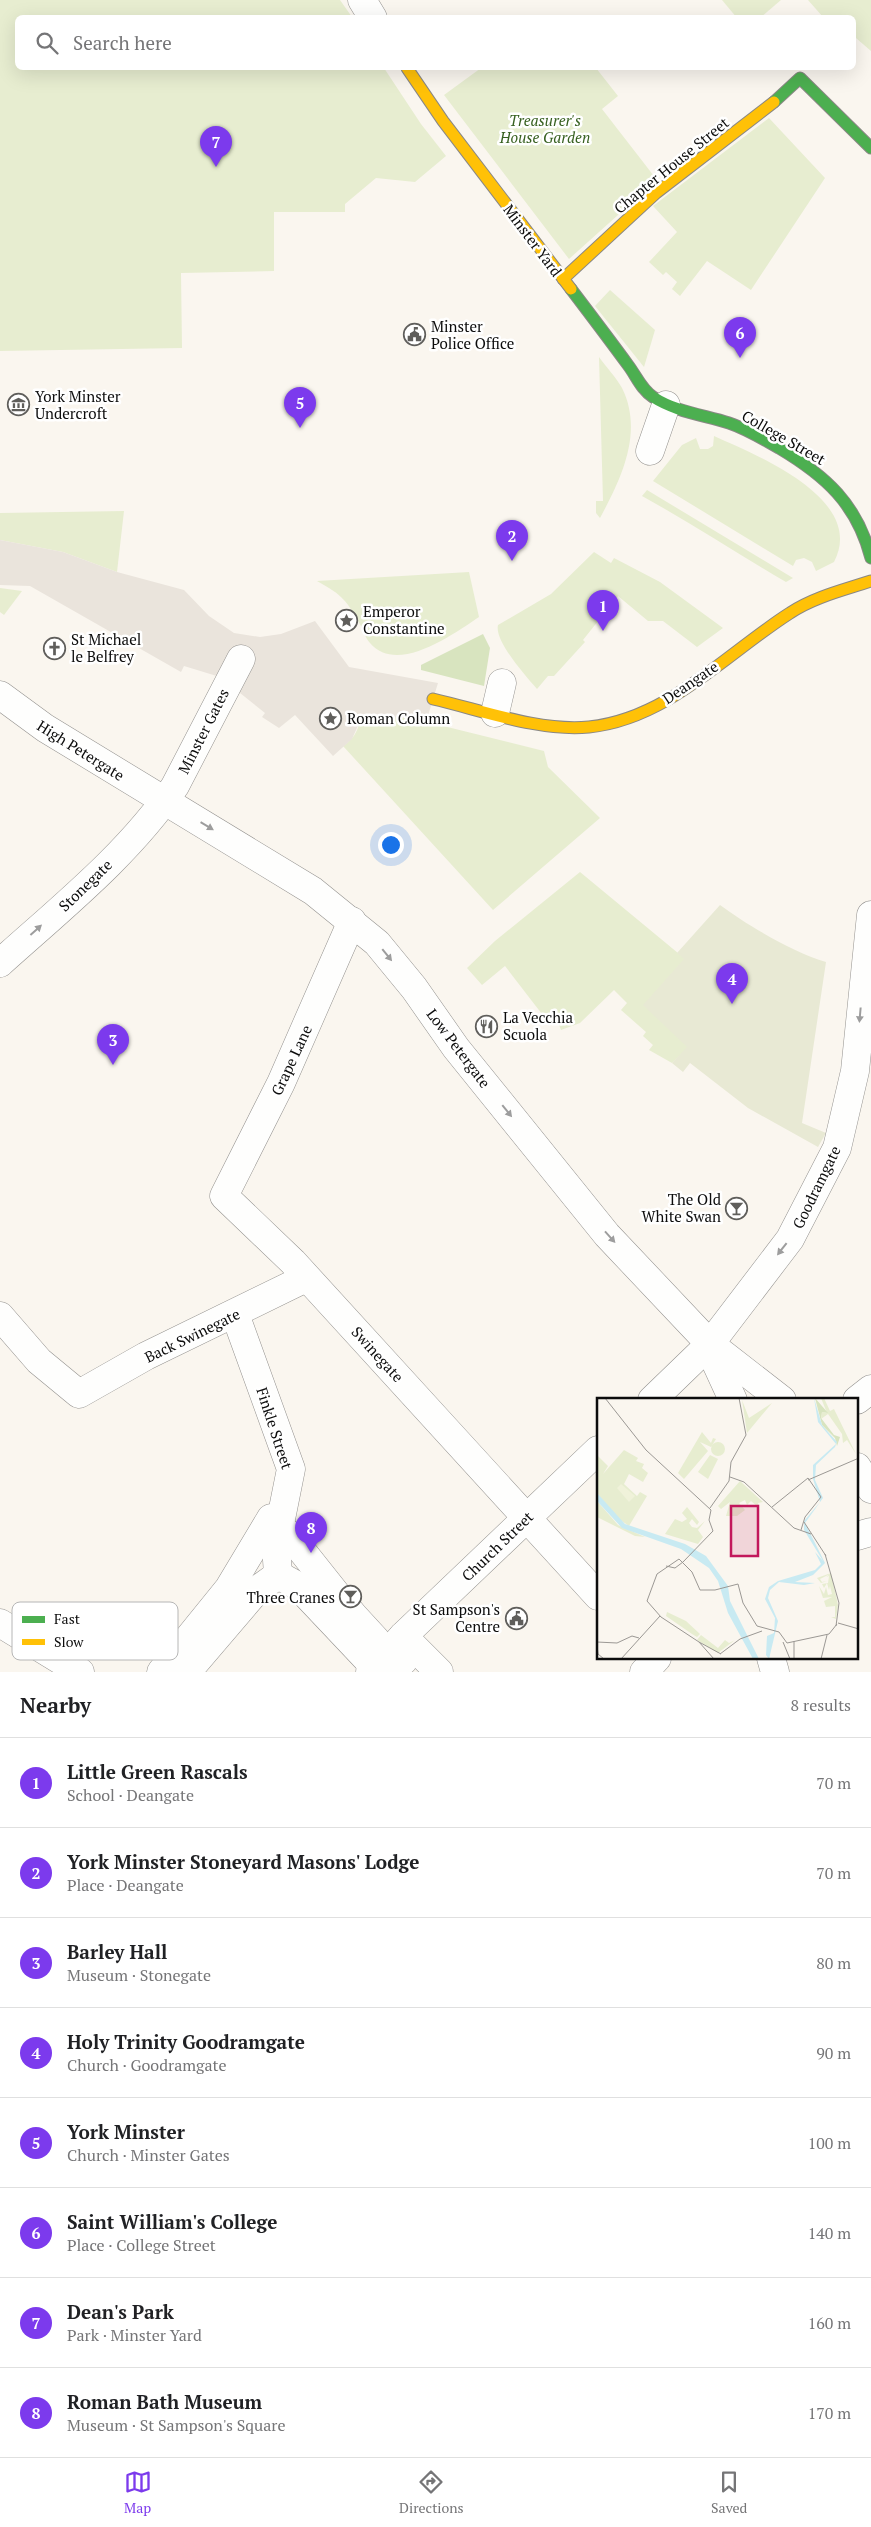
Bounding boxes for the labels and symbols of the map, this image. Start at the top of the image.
park label: Treasurer's House Garden [499,110,590,147]
street label: Chapter House Street [609,112,733,218]
pin: 7 [200,126,232,167]
street label: Minster Yard [499,200,567,280]
place label: Minster Police Office [431,316,514,353]
pin: 6 [724,317,756,358]
public building icon: Minster Police Office [403,323,427,347]
place label: York Minster Undercroft [35,386,121,423]
pin: 5 [284,387,316,428]
museum icon: York Minster Undercroft [7,393,31,417]
street label: College Street [739,405,830,469]
pin: 2 [496,520,528,561]
pin: 1 [587,590,619,631]
place label: Emperor Constantine [363,601,445,638]
place icon: Emperor Constantine [335,608,359,632]
place label: St Michael le Belfrey [71,629,141,666]
church icon: St Michael le Belfrey [43,636,67,660]
street label: Deangate [658,656,722,708]
street label: Minster Gates [173,685,233,777]
place icon: Roman Column [319,706,343,730]
place label: Roman Column [347,708,450,728]
street label: High Petergate [34,715,128,785]
one-way arrow [201,822,214,831]
your location [378,832,404,858]
street label: Stonegate [54,855,116,915]
one-way arrow [30,925,43,936]
one-way arrow [381,949,392,961]
pin: 4 [716,963,748,1004]
street label: Low Petergate [423,1004,495,1092]
place label: La Vecchia Scuola [503,1007,573,1044]
one-way arrow [856,1008,864,1024]
restaurant icon: La Vecchia Scuola [475,1014,499,1038]
street label: Grape Lane [266,1022,316,1098]
pin: 3 [97,1024,129,1065]
one-way arrow [502,1105,513,1118]
street label: Goodramgate [787,1142,845,1232]
place label: The Old White Swan [641,1189,721,1226]
bar icon: The Old White Swan [725,1196,749,1220]
one-way arrow [604,1231,616,1243]
one-way arrow [777,1242,787,1256]
street label: Back Swinegate [141,1303,243,1367]
street label: Swinegate [348,1322,408,1386]
street label: Finkle Street [252,1384,298,1472]
inset map [597,1398,858,1660]
street label: Church Street [457,1506,537,1585]
pin: 8 [295,1512,327,1553]
bar icon: Three Cranes [339,1585,363,1609]
place label: Three Cranes [246,1587,335,1607]
place label: St Sampson's Centre [413,1599,500,1636]
legend [12,1602,178,1660]
public building icon: St Sampson's Centre [504,1606,528,1630]
text: Fast [54,1609,81,1628]
text: Slow [54,1632,84,1651]

